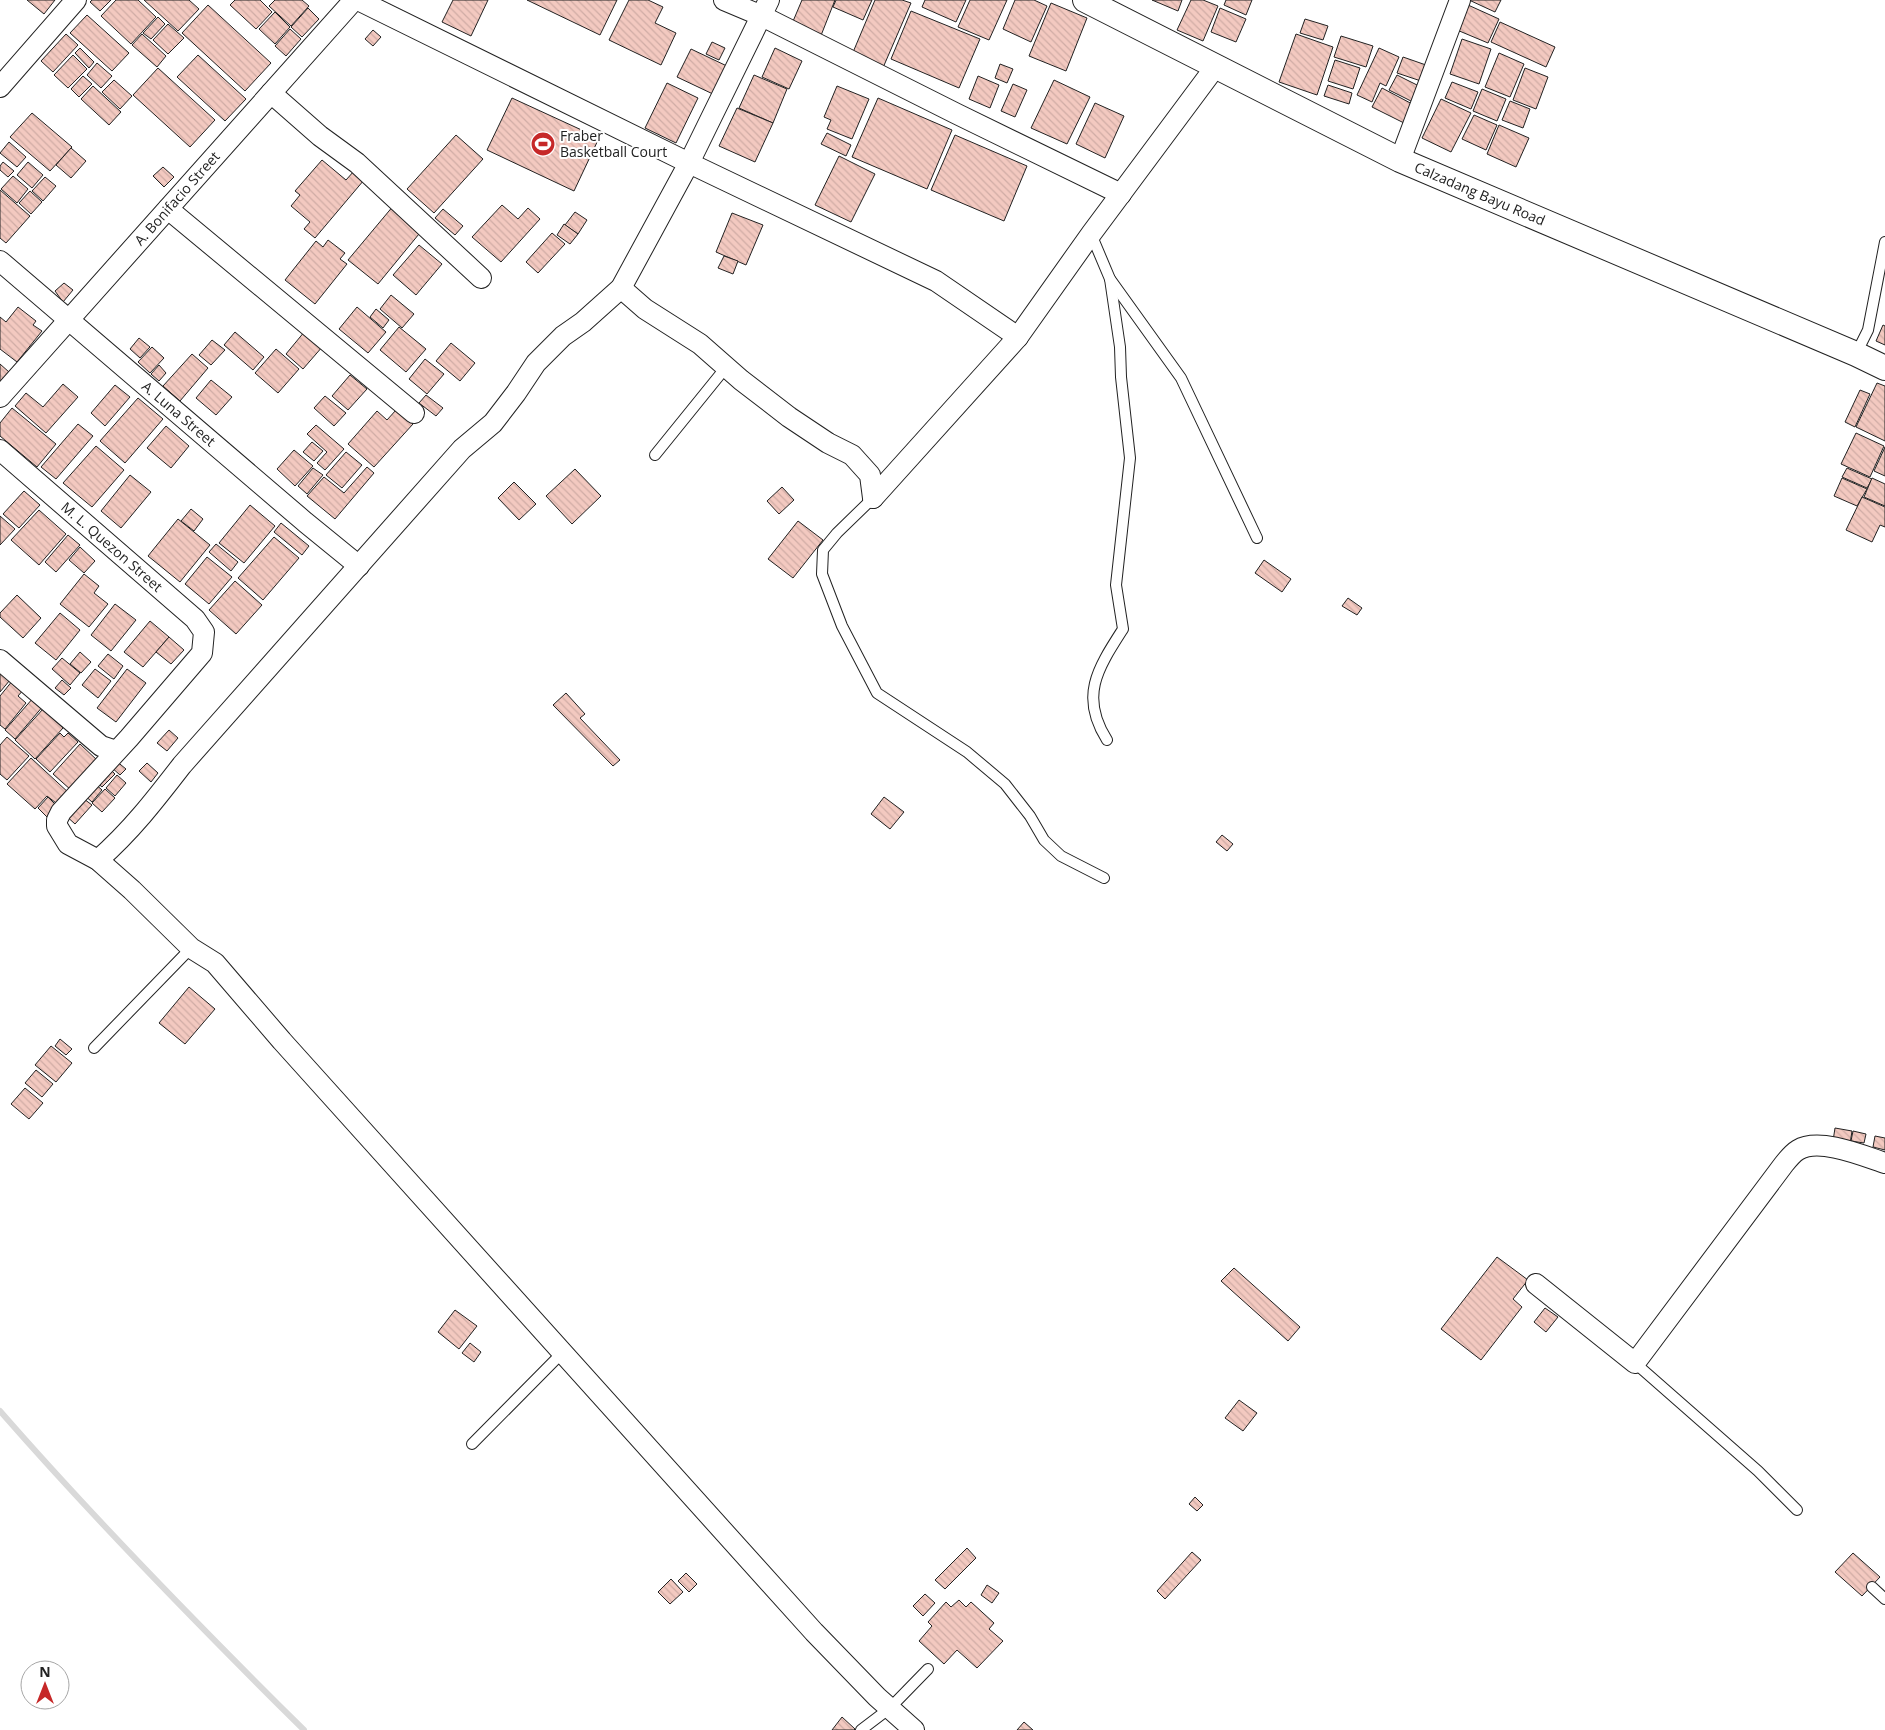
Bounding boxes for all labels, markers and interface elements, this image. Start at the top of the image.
place label: Fraber Basketball Court [560,126,667,161]
sports icon: Fraber Basketball Court [530,131,556,157]
street label: A. Bonifacio Street [130,147,224,249]
street label: Calzadang Bayu Road [1412,157,1548,230]
street label: A. Luna Street [138,377,220,450]
street label: M. L. Quezon Street [57,497,167,596]
north arrow [20,1660,70,1710]
text: N [39,1662,51,1681]

